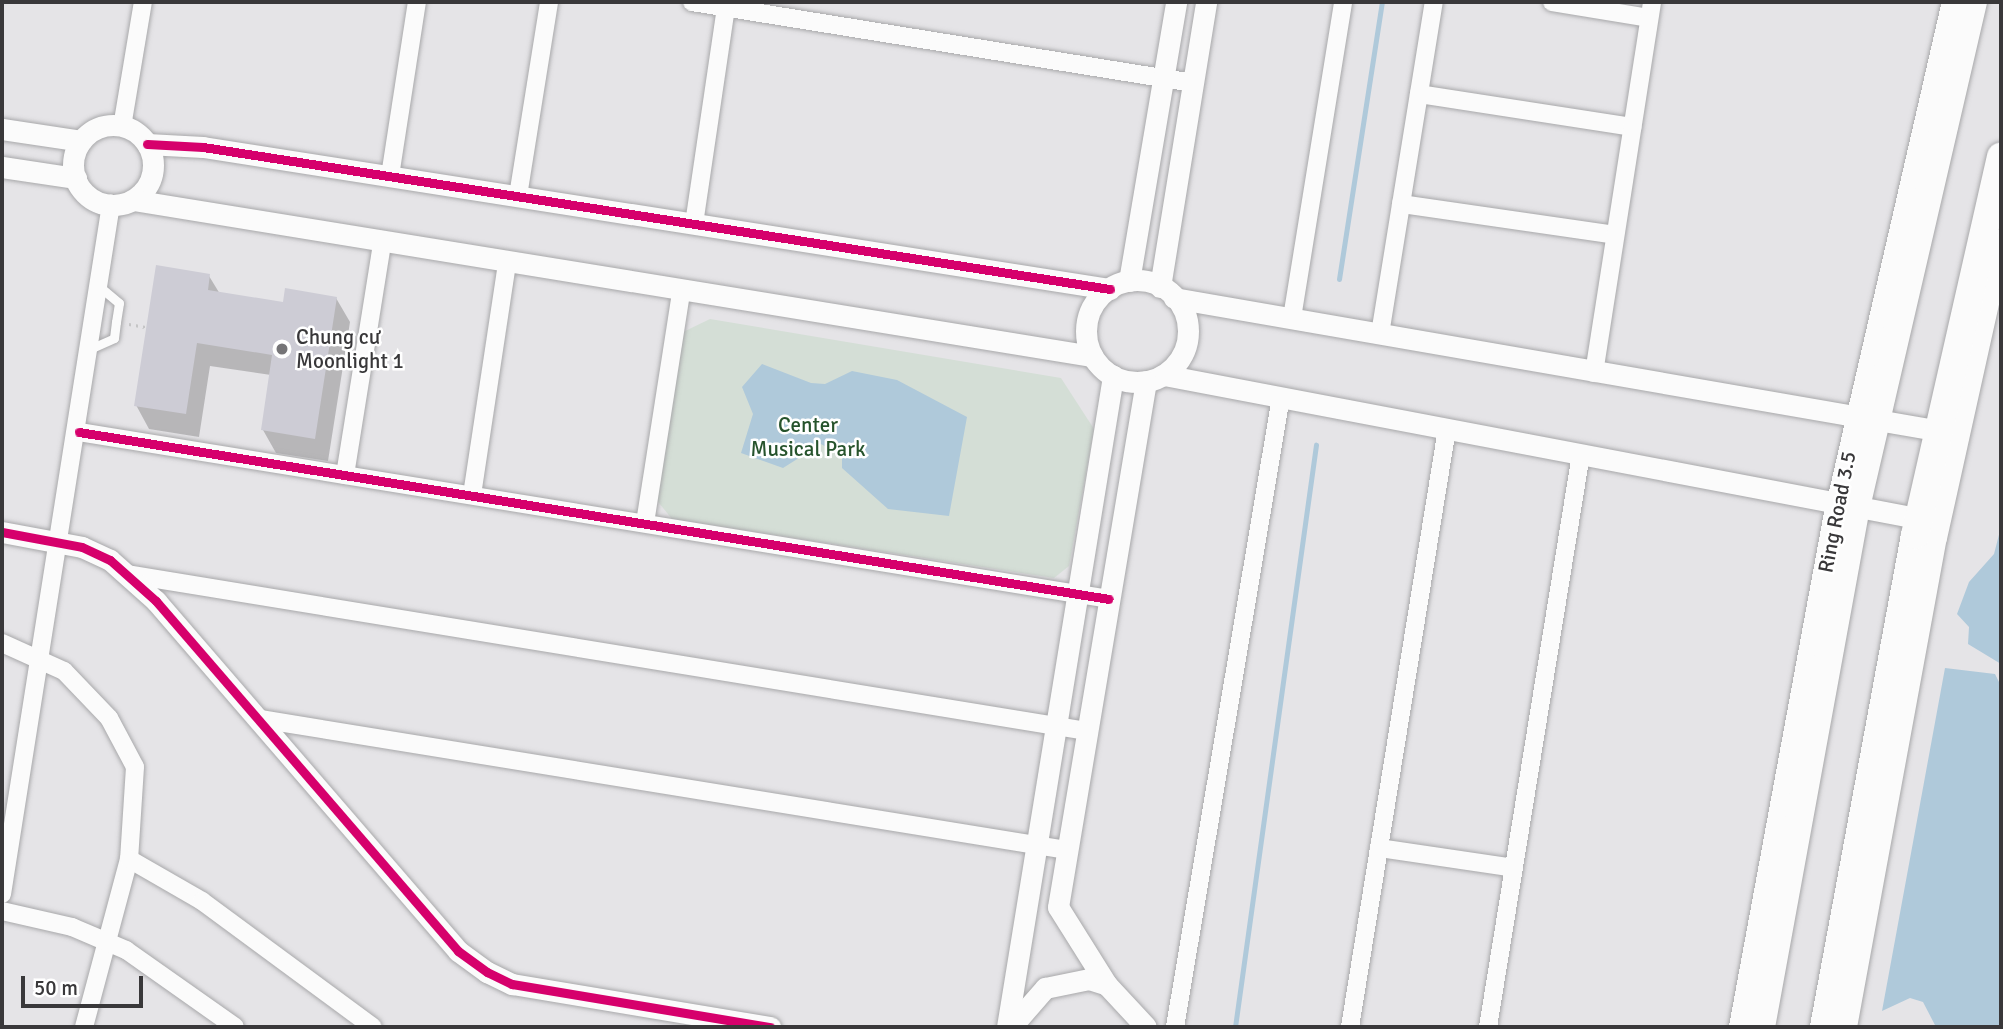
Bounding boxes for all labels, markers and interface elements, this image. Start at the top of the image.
place label: Chung cư Moonlight 1 [296,324,404,374]
marker: Chung cư Moonlight 1 [274,341,290,357]
park label: Center Musical Park [750,412,866,462]
street label: Ring Road 3.5 [1813,449,1861,575]
scale bar [24,962,147,1006]
text: 50 m [34,975,78,1001]

